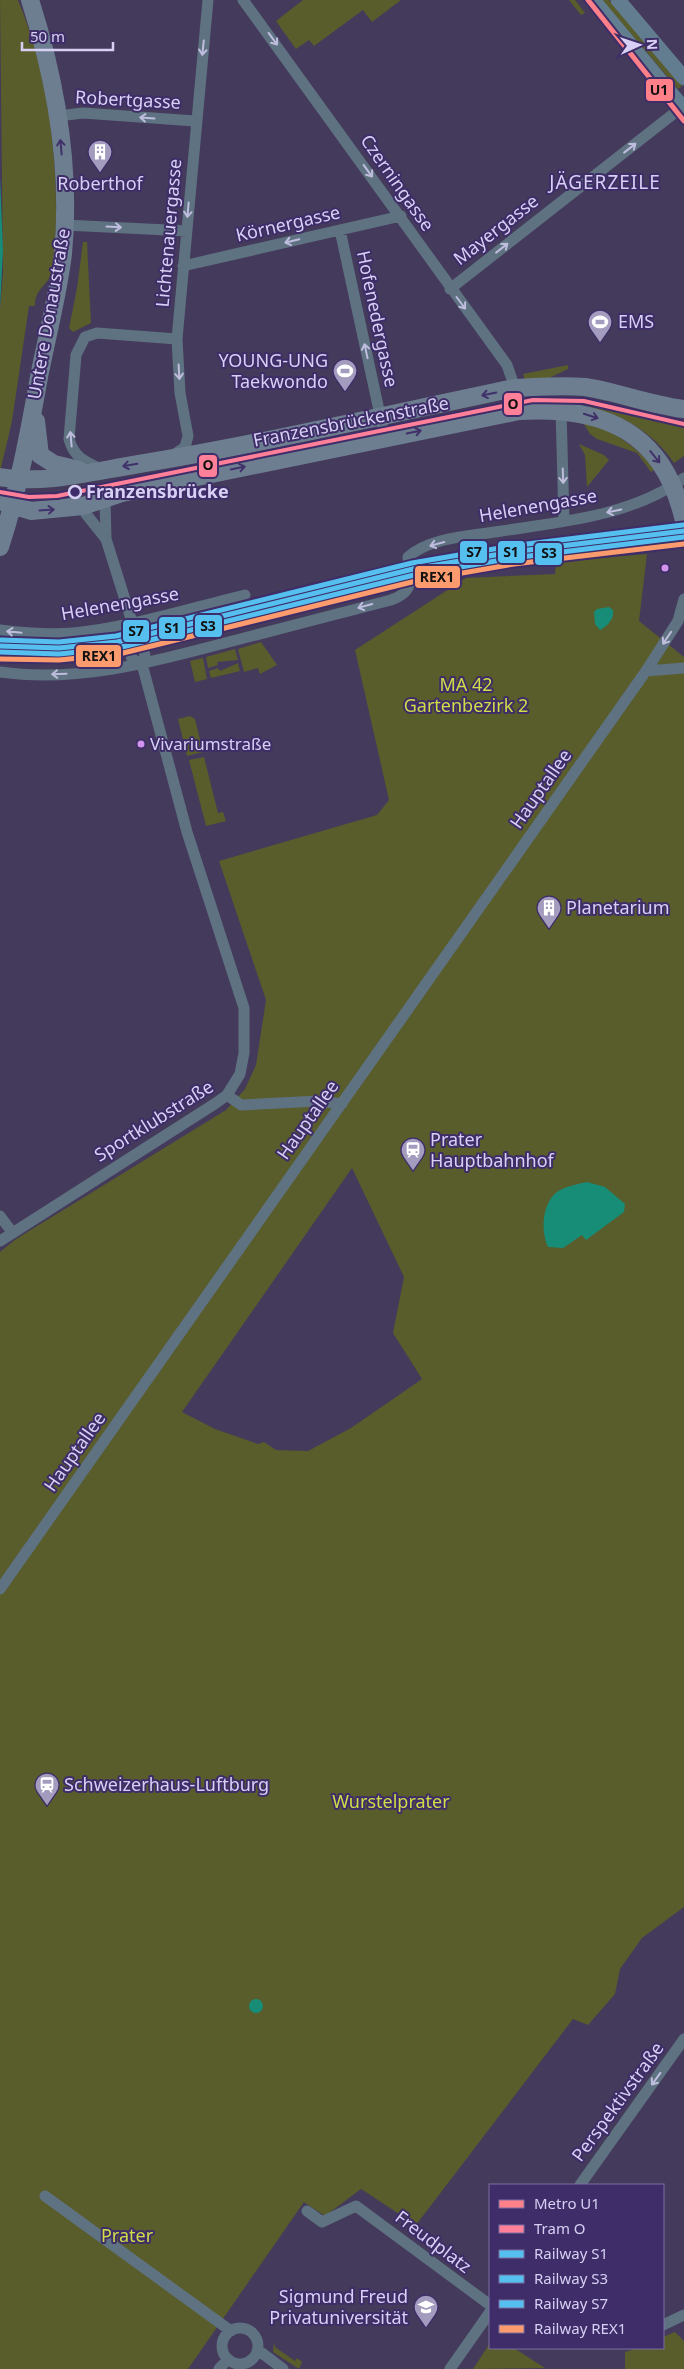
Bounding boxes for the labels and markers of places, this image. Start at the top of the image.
building icon: Roberthof [87,139,113,173]
place label: Roberthof [57,171,144,195]
sports icon: EMS [587,309,613,343]
place label: EMS [618,309,654,333]
place label: YOUNG-UNG Taekwondo [218,348,328,393]
sports icon: YOUNG-UNG Taekwondo [332,358,358,392]
place label: Franzensbrücke [86,479,229,503]
marker: Franzensbrücke [68,485,82,499]
unlabelled marker [660,563,670,573]
place label: Vivariumstraße [150,732,271,755]
marker: Vivariumstraße [136,739,146,749]
building icon: Planetarium [536,895,562,929]
place label: Planetarium [566,895,670,919]
place label: Prater Hauptbahnhof [430,1127,555,1172]
station icon: Prater Hauptbahnhof [400,1137,426,1171]
station icon: Schweizerhaus-Luftburg [34,1772,60,1806]
place label: Schweizerhaus-Luftburg [64,1772,269,1796]
place label: Sigmund Freud Privatuniversität [269,2284,408,2329]
school or university icon: Sigmund Freud Privatuniversität [413,2294,439,2328]

